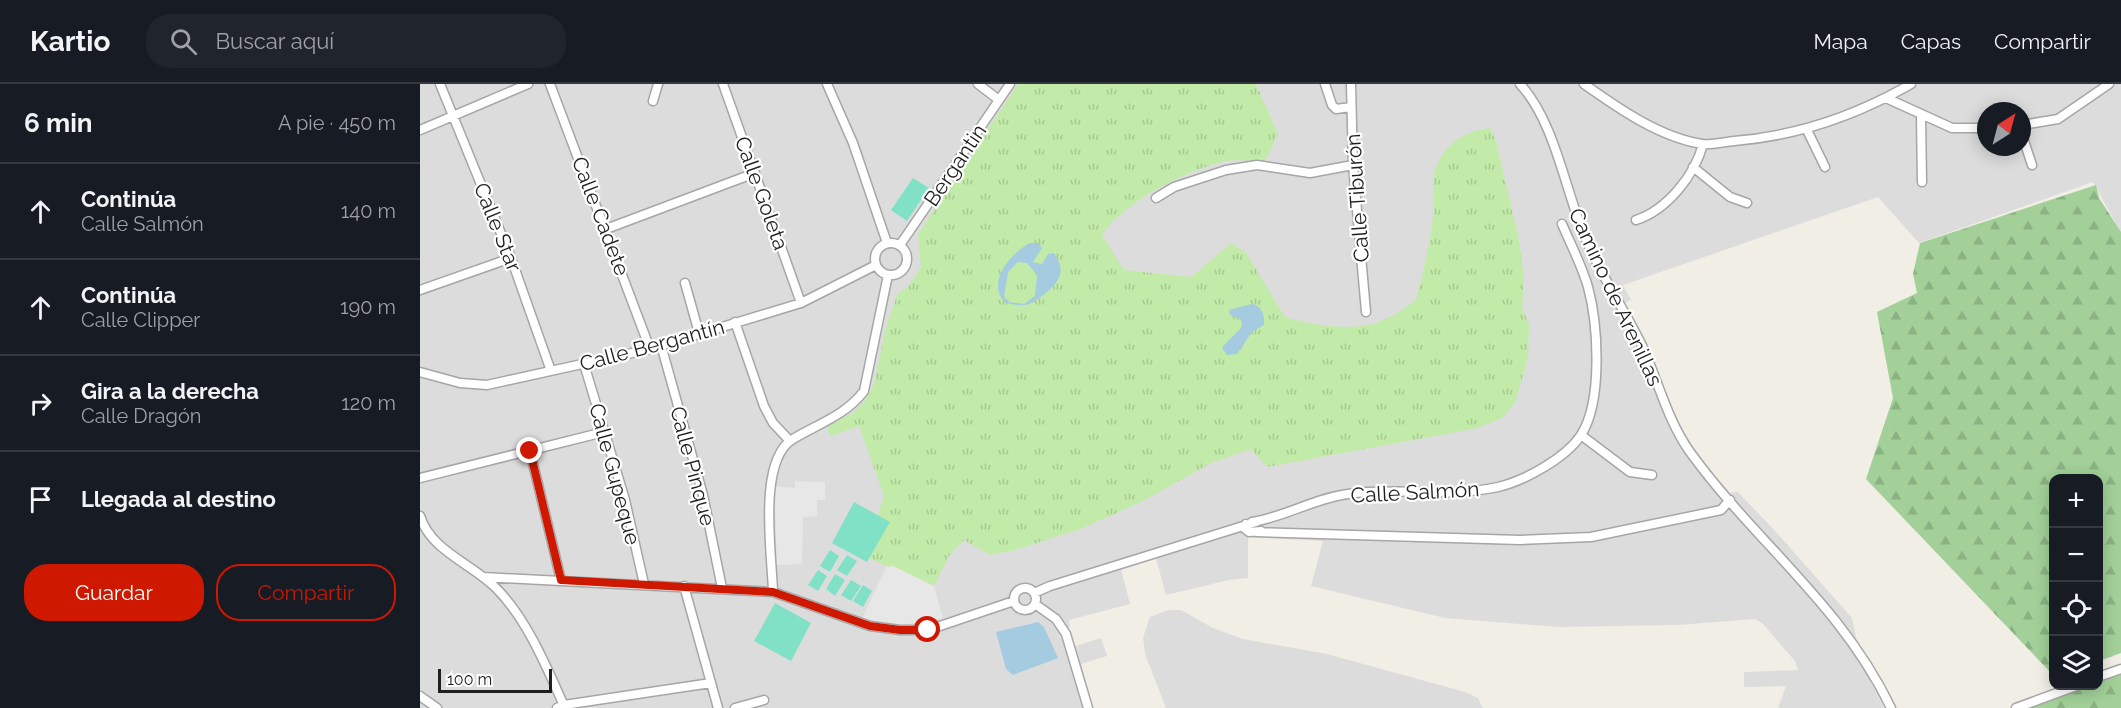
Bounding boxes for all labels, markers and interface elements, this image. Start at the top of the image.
search box [146,14,566,68]
text: Kartio [30,25,110,58]
icon: search [167,25,200,58]
text: Buscar aquí [215,28,334,54]
text: Mapa [1813,29,1868,54]
text: Capas [1901,29,1961,54]
text: Compartir [1994,29,2091,54]
north arrow [1977,102,2031,156]
text: 6 min [24,108,93,138]
text: A pie · 450 m [278,111,396,135]
street label: Bergantin [918,119,992,211]
street label: Calle Goleta [730,133,794,253]
street label: Calle Tiburón [1340,133,1374,263]
street label: Calle Cadete [567,153,635,279]
street label: Calle Star [469,179,527,276]
text: Continúa [81,186,176,212]
icon: ahead [24,195,57,228]
text: 140 m [341,199,396,223]
street label: Camino de Arenillas [1564,204,1668,390]
text: Calle Salmón [81,212,204,236]
text: Continúa [81,282,176,308]
icon: ahead [24,291,57,324]
text: 190 m [340,295,396,319]
text: Calle Clipper [81,308,200,332]
street label: Calle Bergantín [577,314,727,376]
text: Gira a la derecha [81,378,259,404]
icon: right [24,387,57,420]
text: 120 m [341,391,396,415]
street label: Calle Gupeque [584,400,646,548]
text: Calle Dragón [81,404,201,428]
street label: Calle Pinque [665,404,721,528]
route end [516,437,542,463]
map controls [2049,474,2103,690]
button: + [2049,474,2103,528]
street label: Calle Salmón [1350,476,1480,508]
icon: arrive [24,483,57,516]
text: Llegada al destino [81,486,276,512]
button: − [2049,528,2103,582]
button: Guardar [24,564,204,621]
button: Compartir [216,564,396,621]
button: locate [2049,582,2103,636]
route start [914,616,940,642]
button: layers [2049,636,2103,690]
scale bar [438,666,552,694]
text: 100 m [447,670,492,689]

